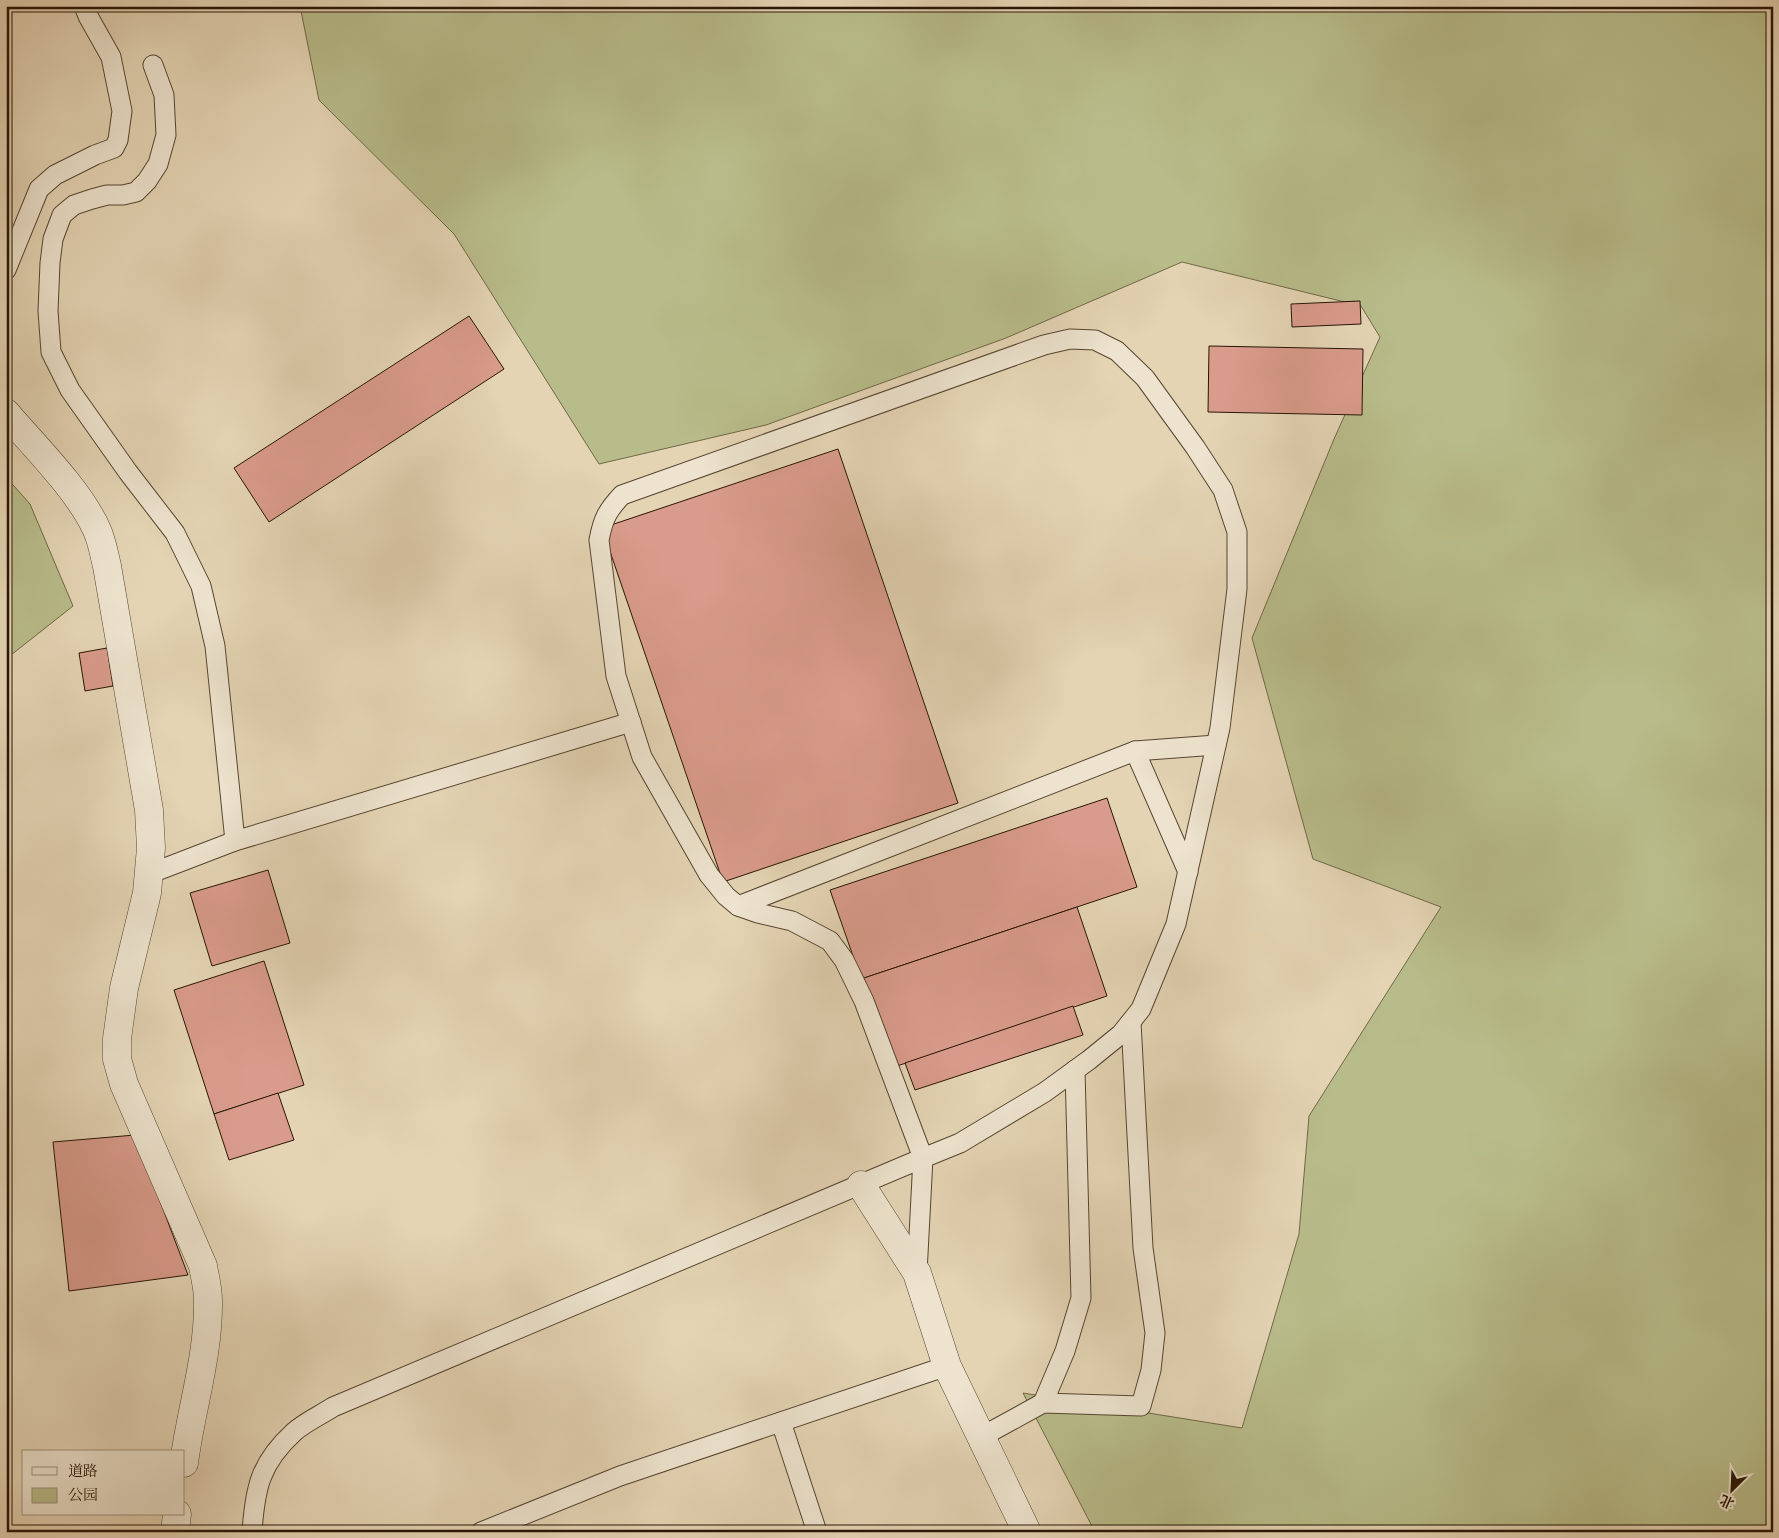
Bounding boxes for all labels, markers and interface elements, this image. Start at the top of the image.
legend [22,1450,185,1516]
text: 道路 [68,1463,98,1480]
north arrow [1706,1466,1756,1516]
text: 公园 [68,1487,98,1504]
text: 北 [1717,1492,1736,1511]

